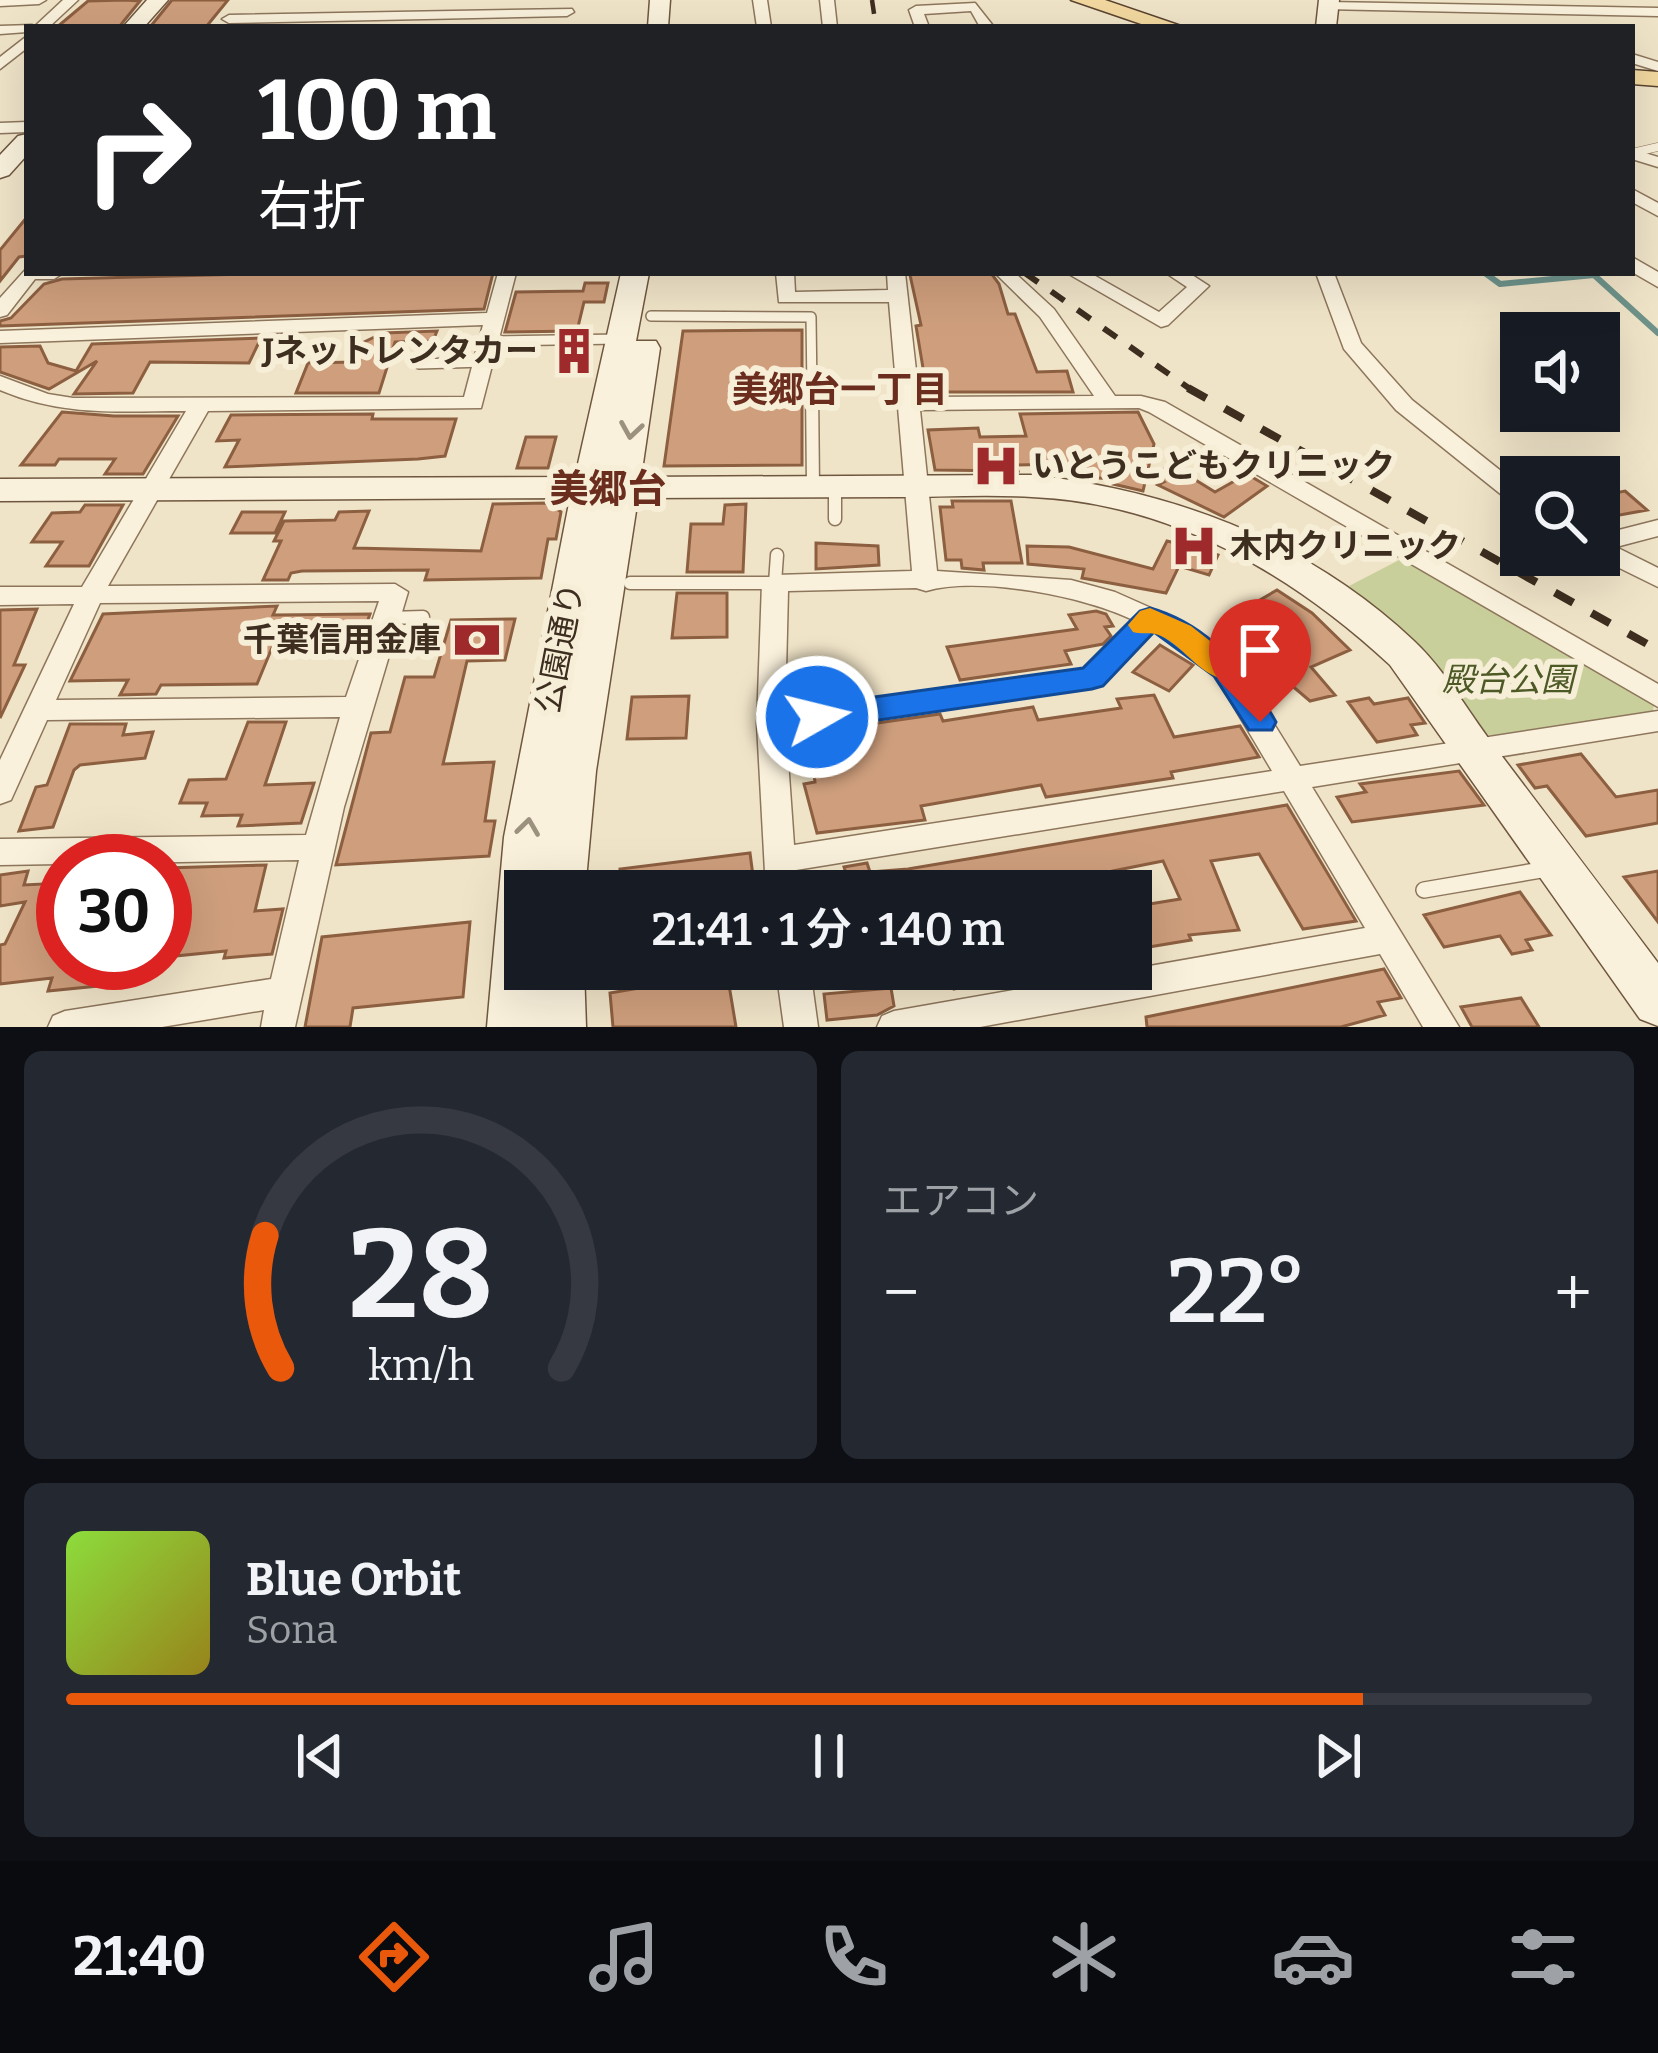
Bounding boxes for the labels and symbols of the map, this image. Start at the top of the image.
building icon: Jネットレンタカー [549,326,599,376]
place label: Jネットレンタカー [261,331,538,371]
district label: 美郷台一丁目 [732,368,948,412]
one-way arrow [619,420,644,440]
hospital icon: いとうこどもクリニック [971,441,1021,491]
place label: いとうこどもクリニック [1032,446,1395,486]
district label: 美郷台 [549,466,667,512]
hospital icon: 木内クリニック [1169,521,1219,571]
place label: 木内クリニック [1230,526,1461,566]
street label: 公園通り [528,579,592,717]
pin [1209,599,1311,722]
bank icon: 千葉信用金庫 [452,615,502,665]
place label: 千葉信用金庫 [243,620,441,660]
position arrow [754,654,880,780]
park label: 殿台公園 [1442,660,1578,700]
one-way arrow [514,817,540,837]
speed limit sign: 30 [36,834,192,990]

